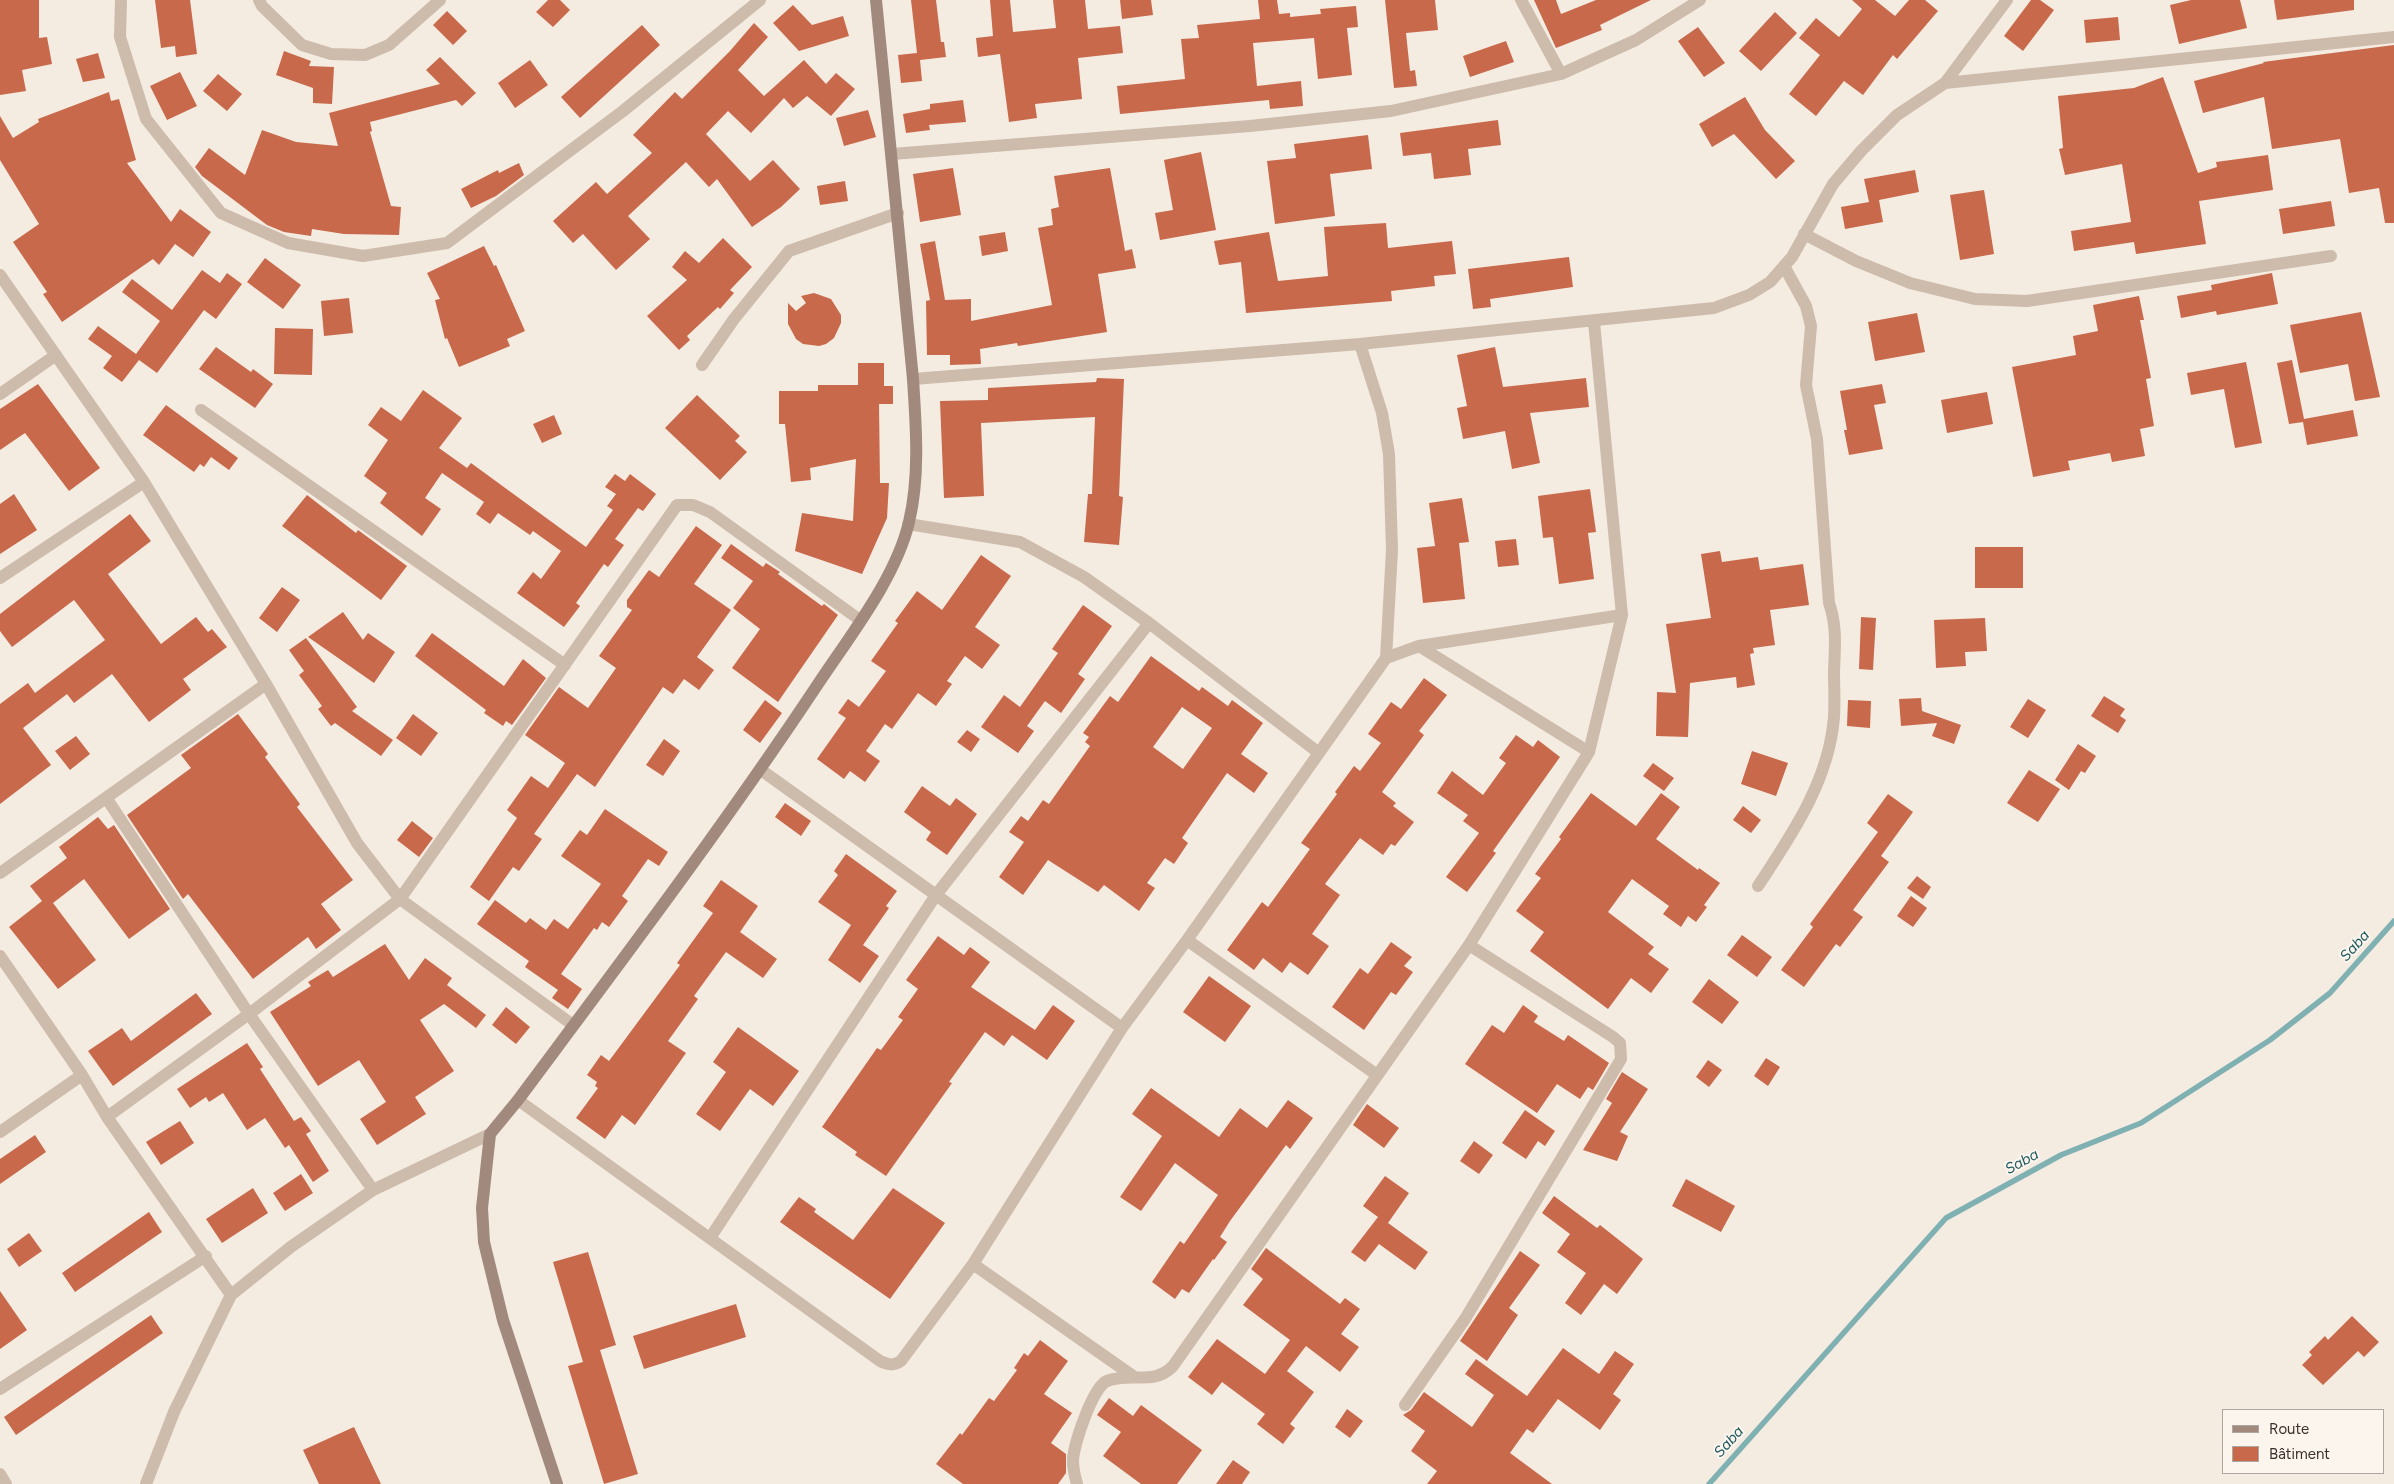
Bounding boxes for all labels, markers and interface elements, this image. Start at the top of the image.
water label: Saba [2336,927,2374,965]
water label: Saba [2002,1145,2042,1179]
legend [2222,1409,2384,1474]
text: Route [2269,1420,2309,1438]
water label: Saba [1710,1423,1748,1461]
text: Bâtiment [2269,1445,2330,1463]

